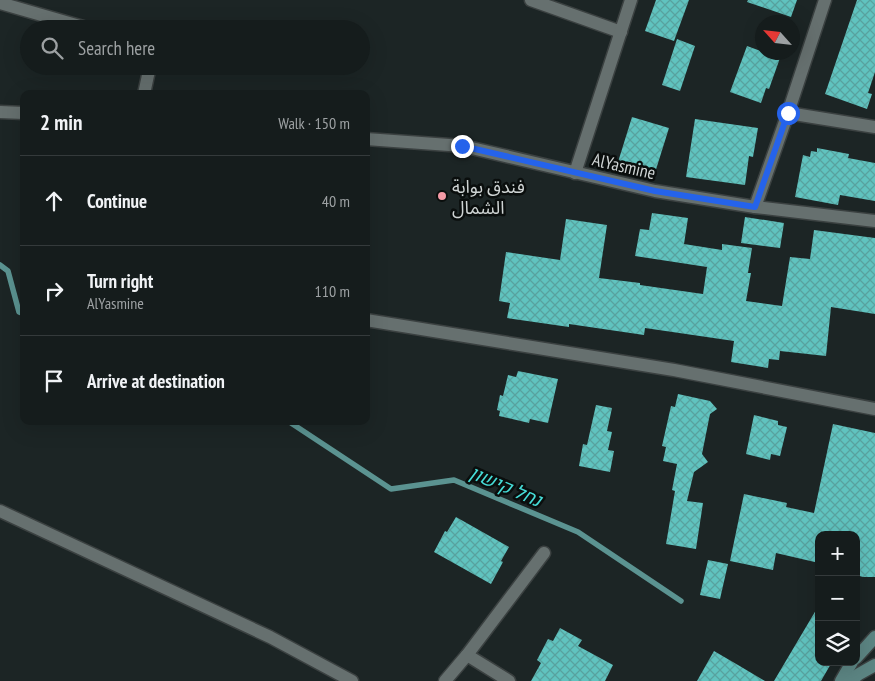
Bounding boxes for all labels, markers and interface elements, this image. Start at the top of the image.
north arrow [755,15,800,60]
search box [20,20,370,75]
icon: search [38,34,66,62]
text: Search here [78,36,155,60]
route start [777,102,800,125]
text: 2 min [40,109,82,136]
text: Walk · 150 m [278,113,350,133]
route end [451,135,474,158]
street label: AlYasmine [590,148,658,184]
place label: فندق بوابة الشمال [452,175,525,219]
icon: ahead [40,187,68,215]
text: Continue [87,189,147,213]
marker: فندق بوابة الشمال [436,190,448,202]
text: 40 m [322,191,350,211]
text: Turn right [87,269,153,293]
icon: right [40,277,68,305]
text: 110 m [315,281,350,301]
text: AlYasmine [87,293,144,313]
icon: arrive [40,367,68,395]
text: Arrive at destination [87,369,225,393]
water label: נחל קישון [466,460,547,512]
map controls [815,531,860,666]
button: + [815,531,860,576]
button: − [815,576,860,621]
button: layers [815,621,860,666]

